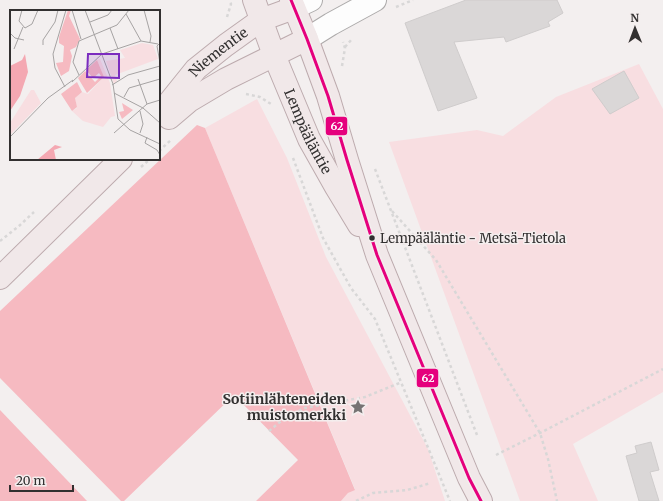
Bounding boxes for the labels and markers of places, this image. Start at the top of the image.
place label: Lempääläntie - Metsä-Tietola [380,230,566,247]
marker: Lempääläntie - Metsä-Tietola [367,233,377,243]
place label: Sotiinlähteneiden muistomerkki [222,390,346,424]
place icon: Sotiinlähteneiden muistomerkki [349,398,367,416]

